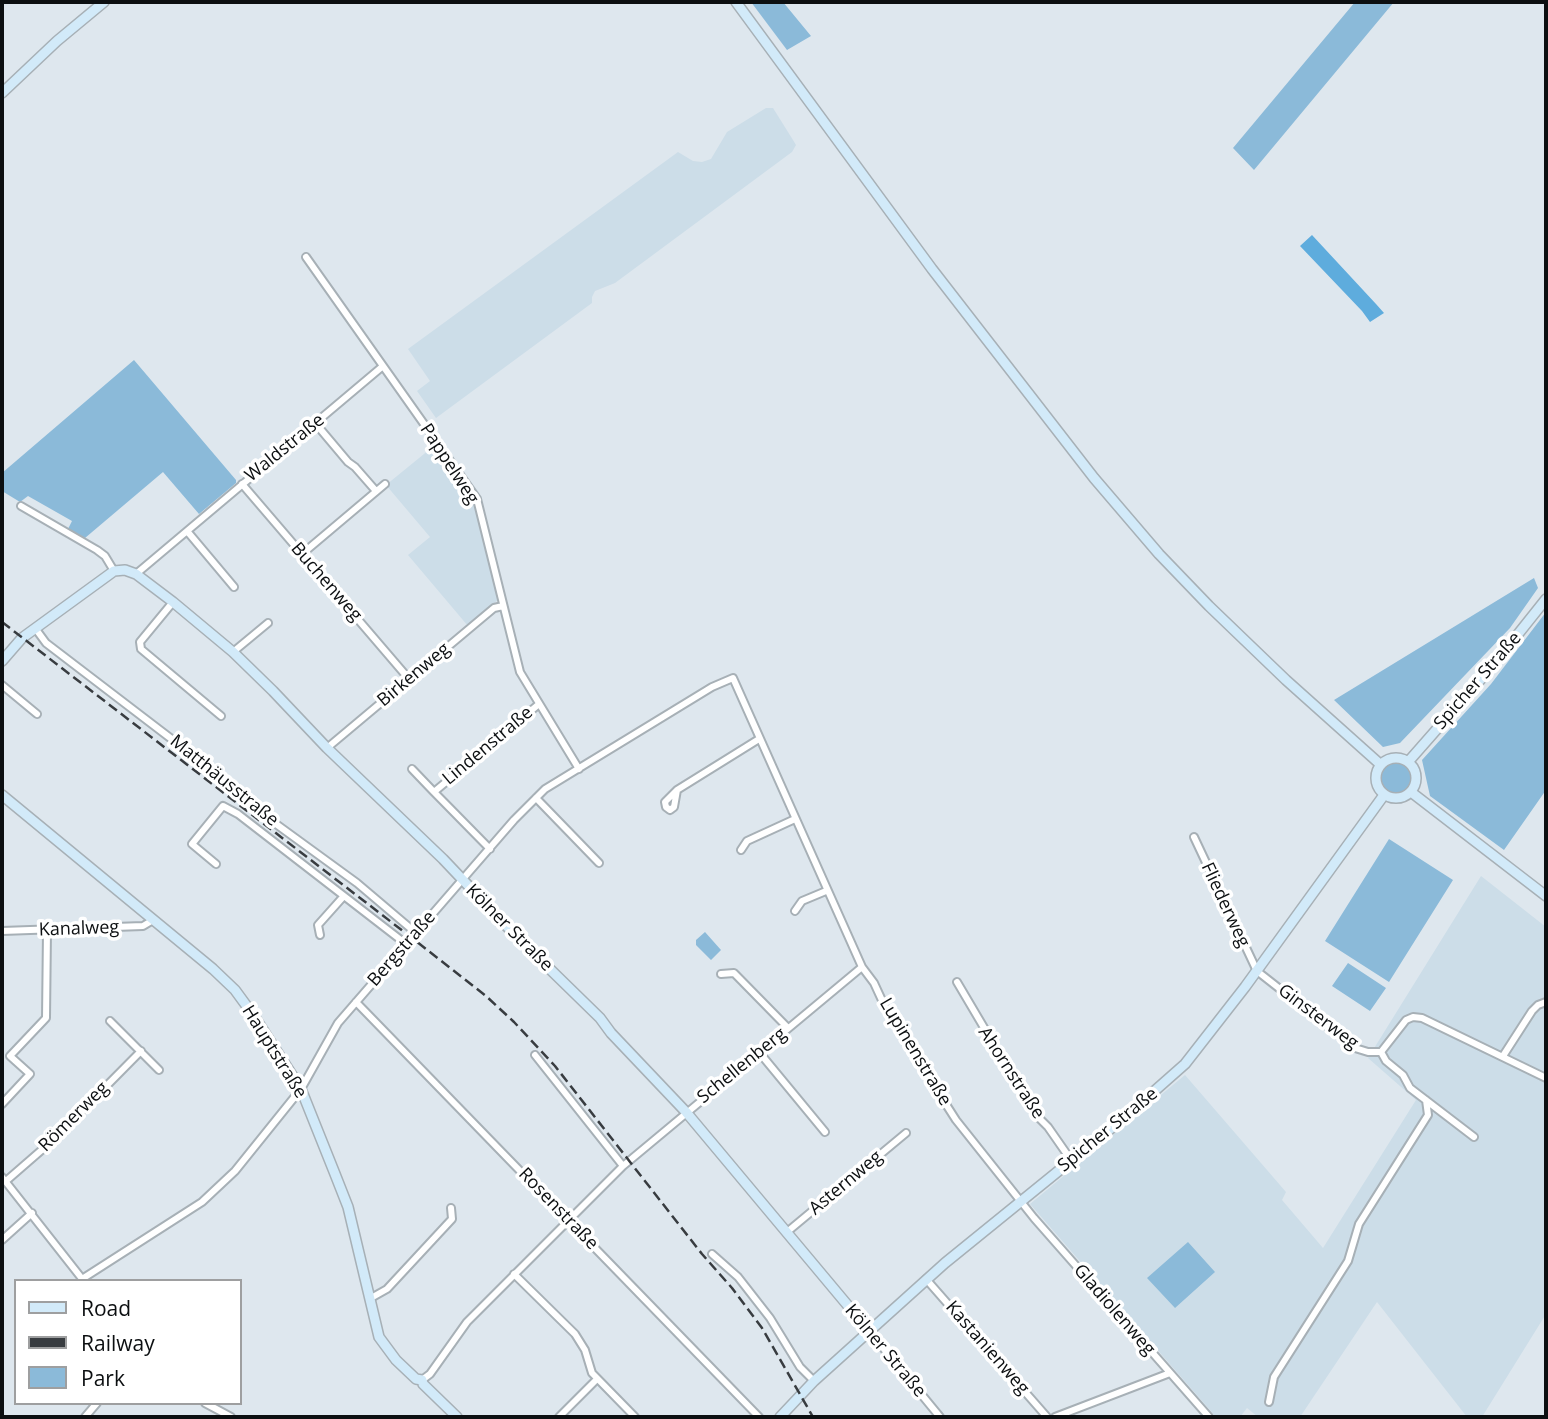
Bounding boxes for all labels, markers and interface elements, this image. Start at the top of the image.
street label: Waldstraße [241,409,329,487]
street label: Pappelweg [415,420,483,508]
street label: Buchenweg [286,538,366,626]
street label: Spicher Straße [1430,628,1526,734]
street label: Birkenweg [373,638,455,712]
street label: Lindenstraße [439,702,537,790]
street label: Matthäusstraße [165,731,283,831]
street label: Fliederweg [1196,859,1254,951]
street label: Kölner Straße [461,880,557,976]
street label: Bergstraße [363,907,441,991]
street label: Kanalweg [38,917,120,941]
street label: Ginsterweg [1274,980,1362,1054]
street label: Lupinenstraße [874,994,956,1110]
street label: Hauptstraße [237,1002,311,1102]
street label: Ahornstraße [973,1023,1049,1123]
street label: Schellenberg [693,1024,791,1108]
street label: Römerweg [35,1078,113,1156]
street label: Spicher Straße [1054,1083,1162,1177]
street label: Asternweg [805,1146,887,1220]
street label: Rosenstraße [514,1164,602,1254]
street label: Gladiolenweg [1069,1260,1159,1360]
legend [14,1279,242,1405]
text: Road [81,1294,131,1322]
street label: Kastanienweg [941,1297,1033,1399]
street label: Kölner Straße [840,1300,930,1402]
text: Railway [81,1329,155,1357]
text: Park [81,1364,125,1392]

